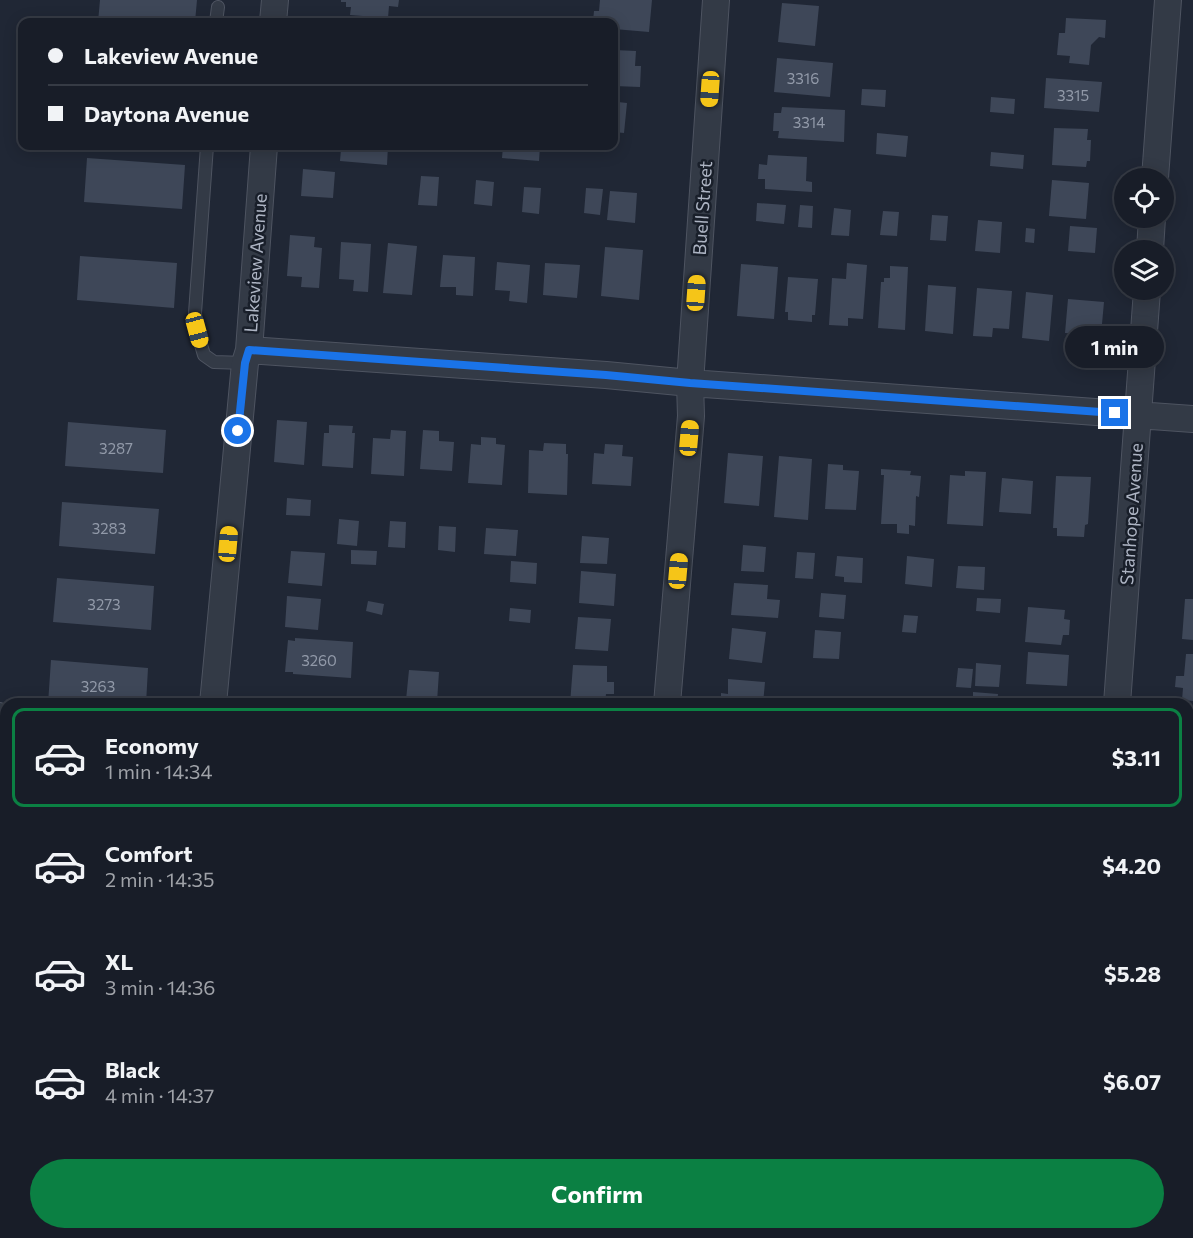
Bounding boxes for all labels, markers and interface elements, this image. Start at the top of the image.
text: Lakeview Avenue [84,42,258,69]
house number: 3316 [787,69,819,87]
car [700,70,720,108]
house number: 3315 [1057,86,1089,104]
text: Daytona Avenue [84,100,249,127]
house number: 3314 [793,113,825,131]
street label: Buell Street [688,160,716,256]
map controls [1114,168,1174,300]
button: locate [1114,168,1174,228]
street label: Lakeview Avenue [239,193,271,333]
button: layers [1114,240,1174,300]
car [686,274,706,312]
car [184,310,210,350]
callout: 1 min [1066,326,1164,368]
text: 1 min [1091,335,1138,359]
route end [1101,399,1128,426]
route start [224,417,251,444]
car [678,419,700,457]
house number: 3287 [99,439,133,457]
street label: Stanhope Avenue [1115,442,1147,586]
house number: 3283 [92,519,126,537]
car [217,525,239,563]
car [667,552,689,590]
house number: 3273 [87,595,121,613]
house number: 3260 [301,651,337,669]
house number: 3263 [81,677,115,695]
icon: car [33,731,87,785]
text: Economy [105,732,199,759]
text: $3.11 [1112,744,1161,771]
text: 1 min · 14:34 [105,759,213,783]
icon: car [33,839,87,893]
text: Comfort [105,840,193,867]
text: $4.20 [1102,852,1161,879]
text: 2 min · 14:35 [105,867,215,891]
icon: car [33,947,87,1001]
text: XL [105,948,133,975]
text: $5.28 [1104,960,1161,987]
text: 3 min · 14:36 [105,975,216,999]
icon: car [33,1055,87,1109]
text: Black [105,1056,160,1083]
text: $6.07 [1103,1068,1161,1095]
text: 4 min · 14:37 [105,1083,214,1107]
button: Confirm [30,1159,1164,1228]

